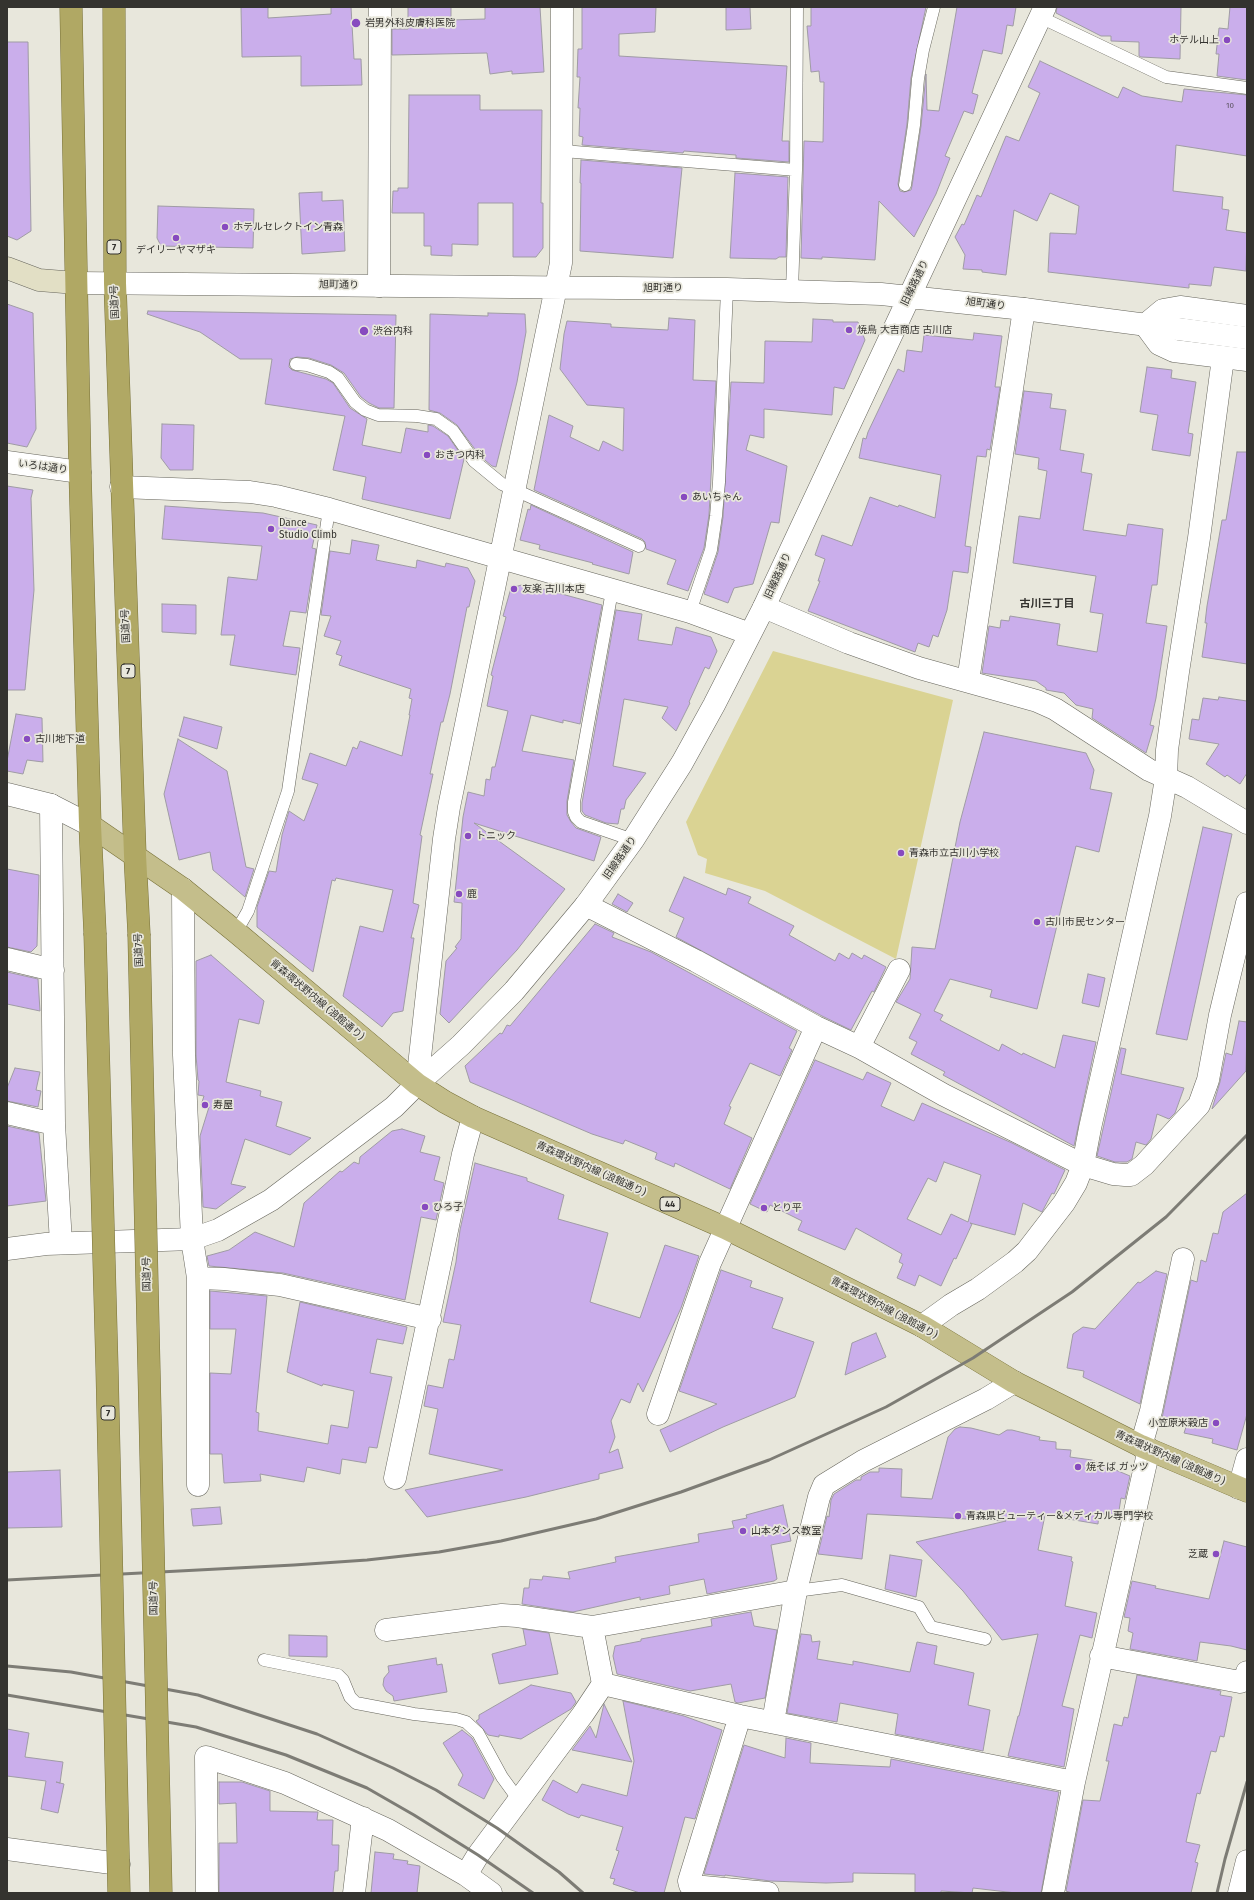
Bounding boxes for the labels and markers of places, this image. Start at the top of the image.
marker: 岩男外科皮膚科医院 [350,17,362,29]
place label: 岩男外科皮膚科医院 [365,17,455,29]
place label: ホテル山上 [1169,34,1219,46]
marker: ホテル山上 [1222,35,1232,45]
place label: ホテルセレクトイン青森 [233,221,343,233]
marker: ホテルセレクトイン青森 [220,222,230,232]
marker: デイリーヤマザキ [171,233,181,243]
place label: デイリーヤマザキ [136,244,216,256]
place label: 焼鳥 大吉商店 古川店 [857,324,952,336]
marker: 渋谷内科 [358,325,370,337]
place label: 渋谷内科 [373,325,413,337]
marker: 焼鳥 大吉商店 古川店 [844,325,854,335]
place label: おきつ内科 [435,449,485,461]
marker: おきつ内科 [422,450,432,460]
place label: あいちゃん [692,491,742,503]
marker: あいちゃん [679,492,689,502]
place label: Dance Studio Climb [279,517,337,540]
marker: Dance Studio Climb [266,524,276,534]
place label: 友楽 古川本店 [522,583,585,595]
marker: 友楽 古川本店 [509,584,519,594]
place label: 古川地下道 [35,733,85,745]
marker: 古川地下道 [22,734,32,744]
place label: トニック [476,830,516,842]
marker: トニック [463,831,473,841]
place label: 青森市立古川小学校 [909,847,999,859]
marker: 青森市立古川小学校 [896,848,906,858]
place label: 鹿 [467,888,477,900]
marker: 鹿 [454,889,464,899]
place label: 古川市民センター [1045,916,1125,928]
marker: 古川市民センター [1032,917,1042,927]
place label: 寿屋 [213,1099,233,1111]
marker: 寿屋 [200,1100,210,1110]
place label: ひろ子 [433,1201,463,1213]
marker: ひろ子 [420,1202,430,1212]
place label: とり平 [772,1202,802,1214]
marker: とり平 [759,1203,769,1213]
place label: 小笠原米穀店 [1148,1417,1208,1429]
marker: 小笠原米穀店 [1211,1418,1221,1428]
place label: 焼そば ガッツ [1086,1461,1149,1473]
marker: 焼そば ガッツ [1073,1462,1083,1472]
place label: 青森県ビューティー&メディカル専門学校 [966,1510,1153,1522]
marker: 青森県ビューティー&メディカル専門学校 [953,1511,963,1521]
place label: 山本ダンス教室 [751,1525,821,1537]
marker: 山本ダンス教室 [738,1526,748,1536]
place label: 芝蔵 [1188,1548,1208,1560]
marker: 芝蔵 [1211,1549,1221,1559]

